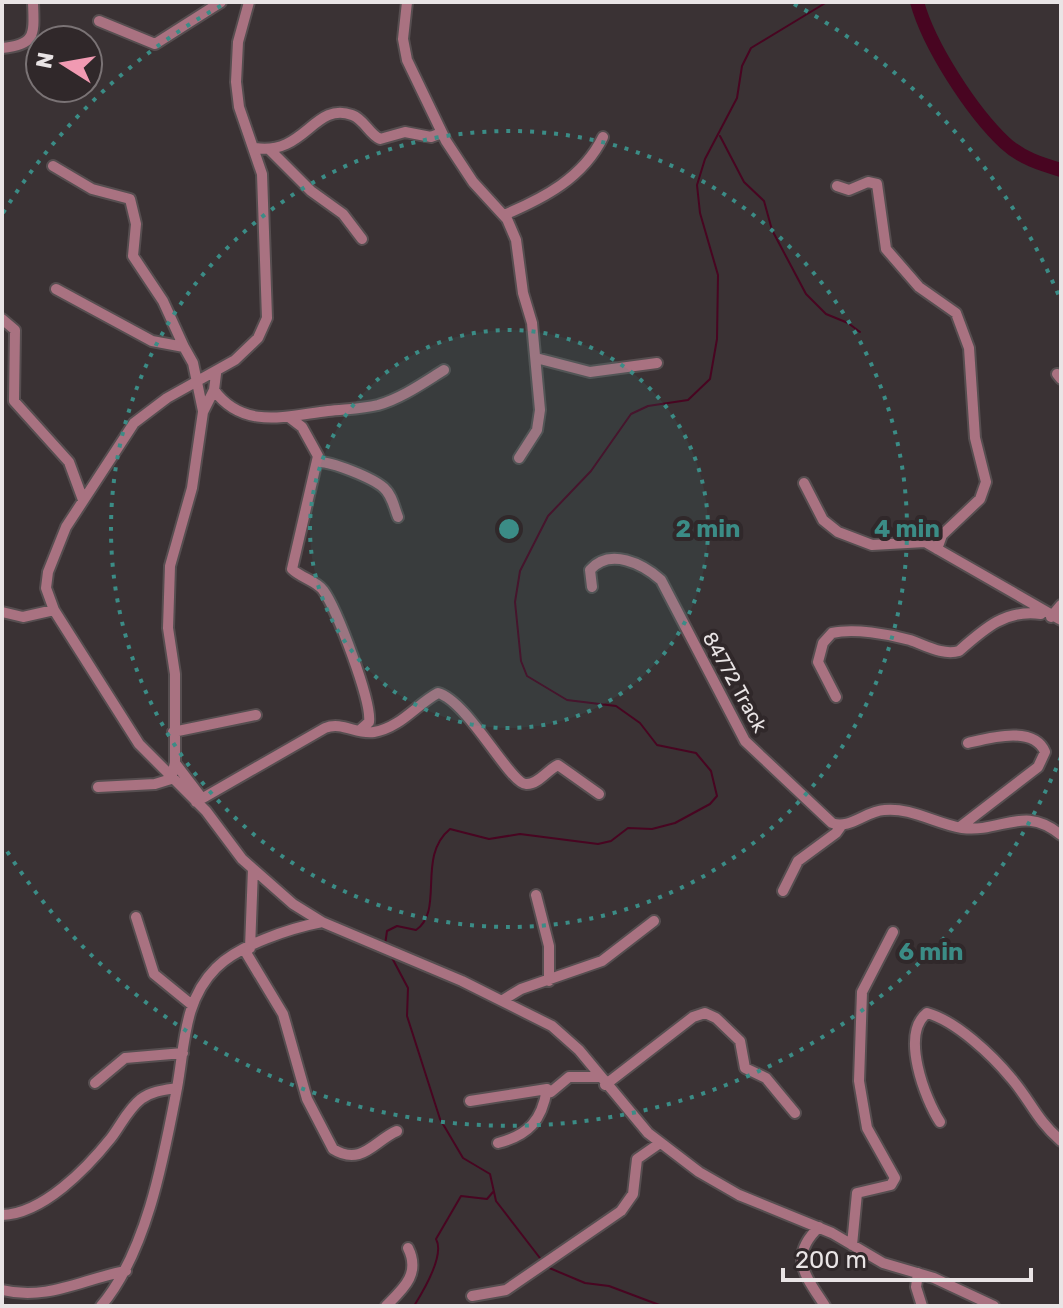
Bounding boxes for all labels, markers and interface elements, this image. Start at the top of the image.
north arrow [24,24,104,104]
text: N [30,50,60,71]
centre of rings [495,515,523,543]
text: 2 min [676,515,741,543]
text: 4 min [874,515,940,543]
street label: 84772 Track [698,628,773,737]
text: 6 min [898,938,964,966]
scale bar [783,1232,1031,1282]
text: 200 m [795,1246,867,1274]

